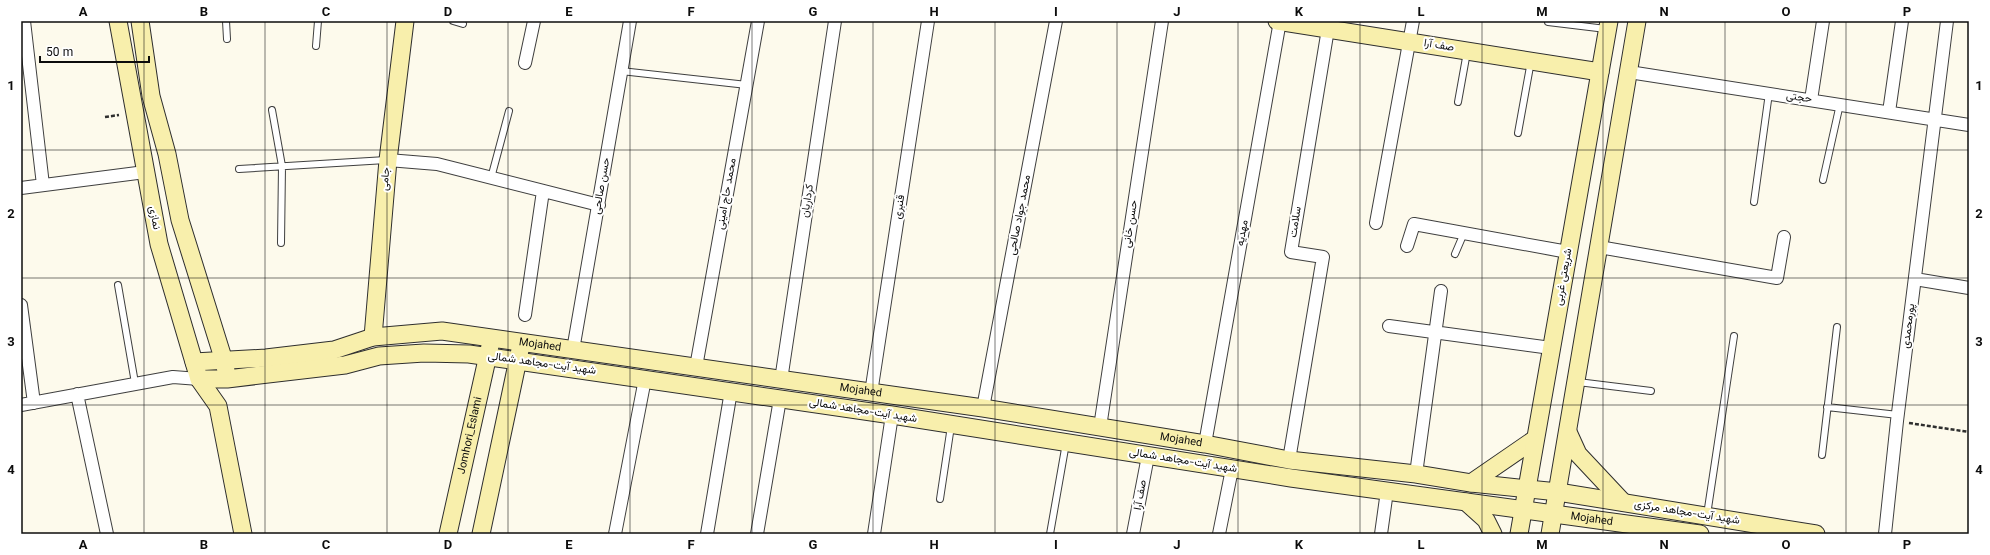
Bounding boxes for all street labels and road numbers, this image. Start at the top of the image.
street label: صف آرا [1423,35,1455,57]
street label: حجتی [1785,88,1813,108]
street label: حسن صالحی [589,156,615,216]
street label: محمد حاج امینی [712,157,742,231]
street label: جامی [377,167,395,191]
street label: محمد جواد صالحی [1004,173,1036,257]
street label: کرداریان [797,183,819,219]
street label: قنبری [890,194,910,220]
street label: حسن خانی [1119,199,1143,249]
street label: نمازی [143,205,165,231]
street label: سلامت [1285,205,1307,239]
street label: مهدیه [1232,218,1254,247]
street label: شریعتی غربی [1551,247,1577,307]
street label: پورمحمدی [1898,303,1920,349]
street label: Mojahed [518,334,562,356]
street label: شهید آیت-مجاهد شمالی [487,348,598,380]
street label: Mojahed [839,379,883,402]
street label: شهید آیت-مجاهد شمالی [808,394,919,428]
street label: Jomhori_Eslami [453,395,487,476]
street label: Mojahed [1159,428,1203,452]
street label: شهید آیت-مجاهد شمالی [1128,444,1239,478]
street label: صف آرا [1130,479,1152,511]
street label: شهید آیت-مجاهد مرکزی [1633,496,1741,530]
street label: Mojahed [1569,508,1614,530]

